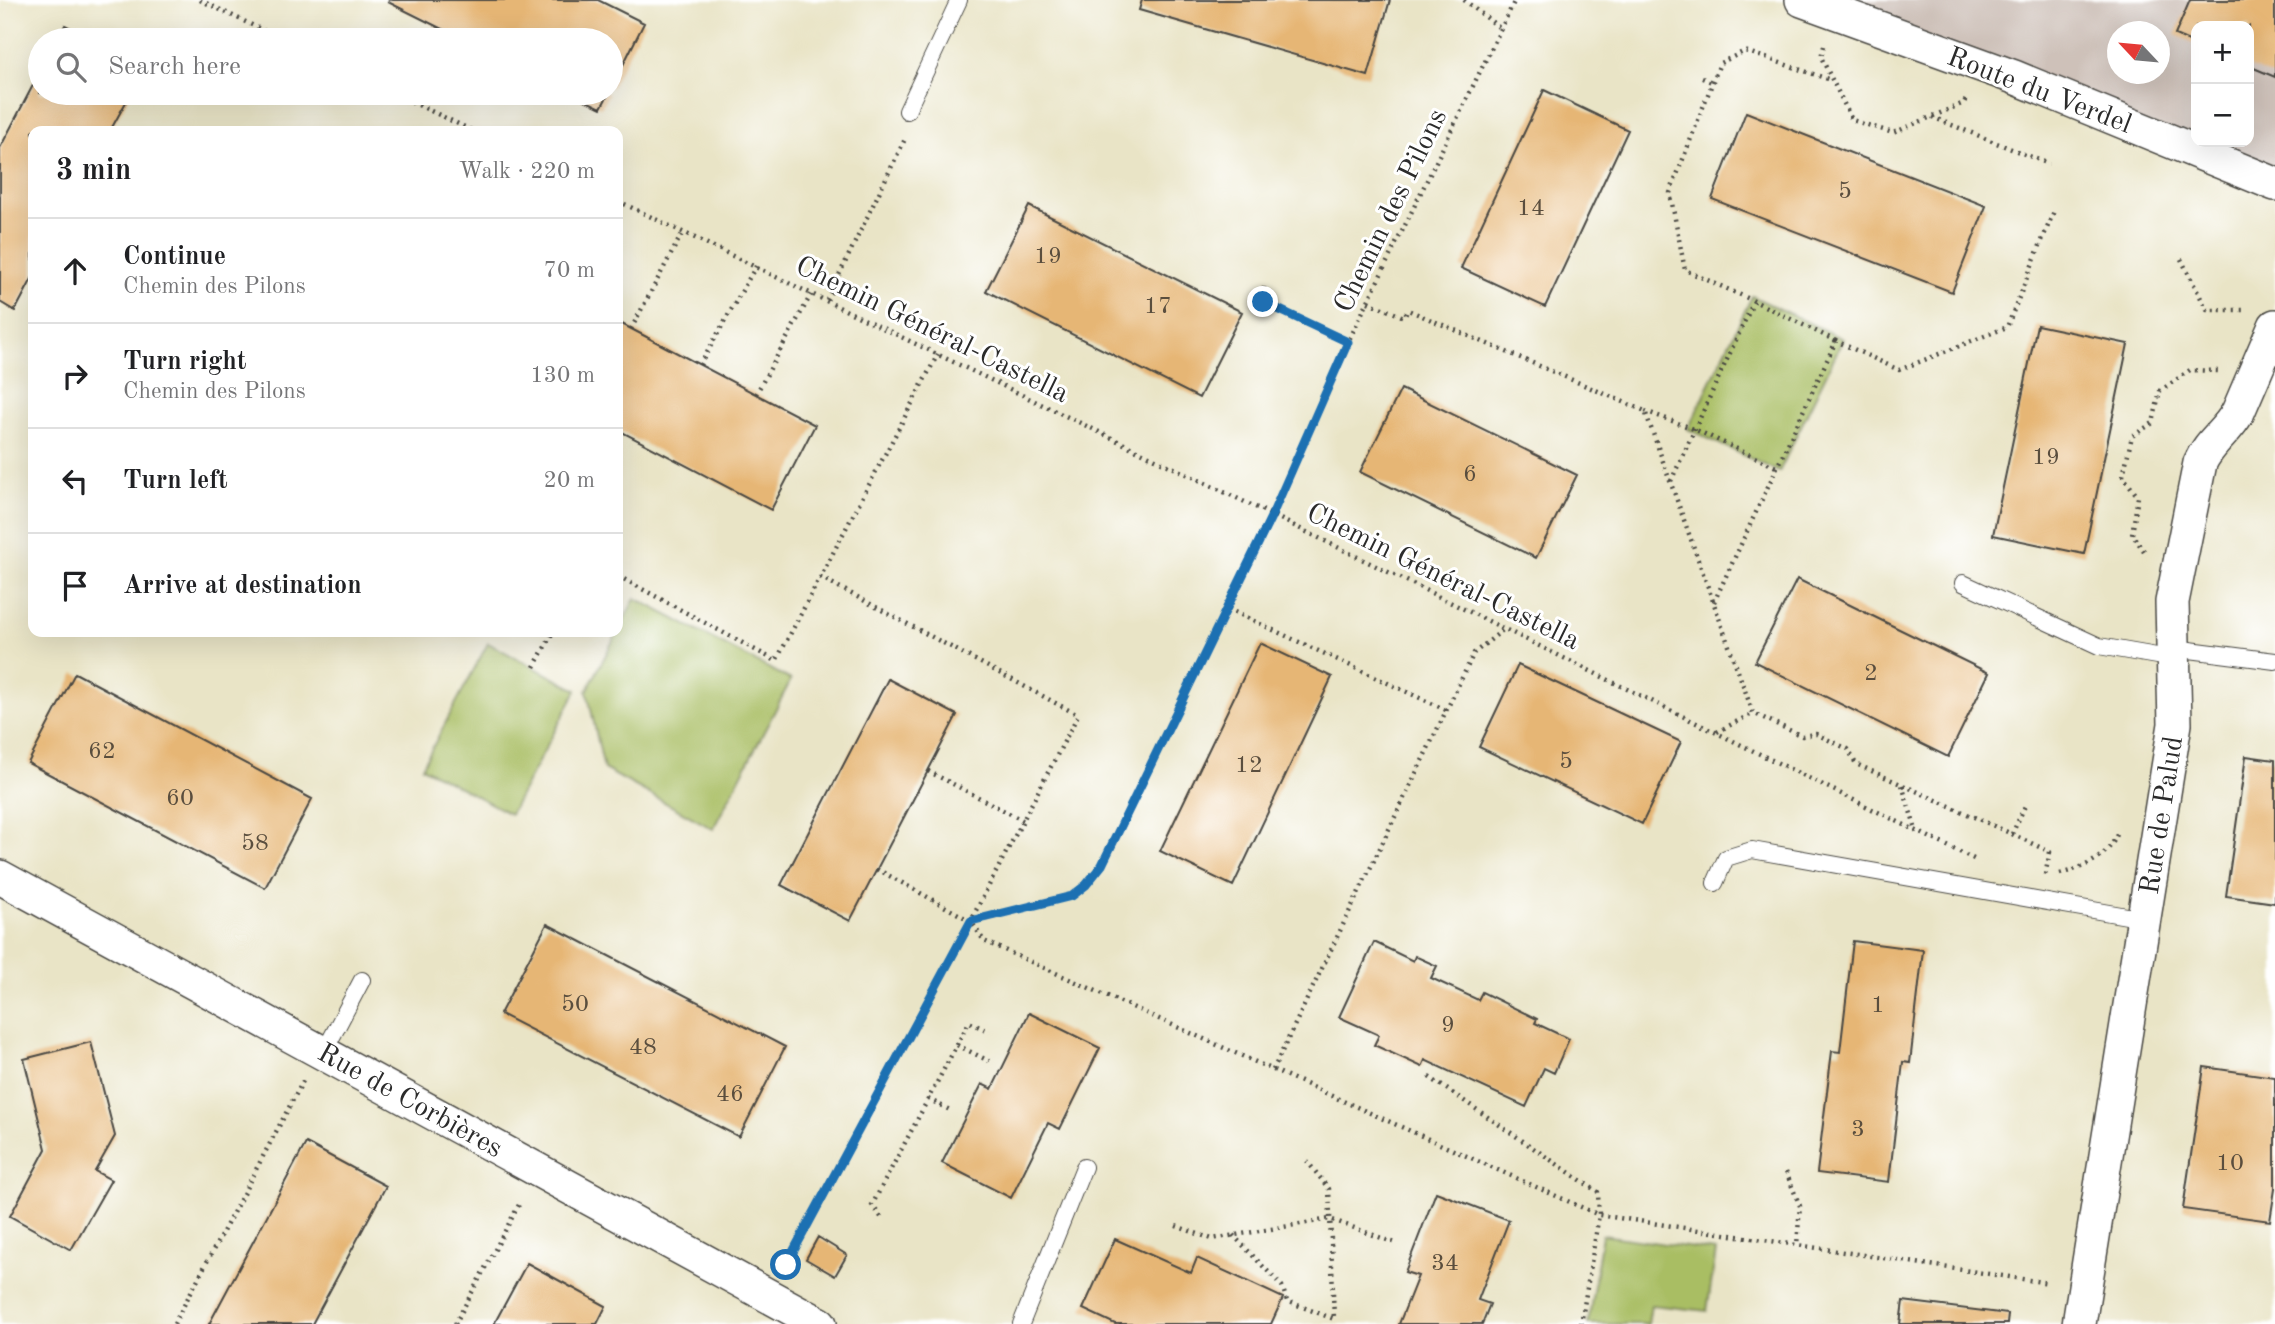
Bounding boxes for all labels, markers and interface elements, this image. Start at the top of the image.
north arrow [2107,21,2170,84]
map controls [2191,21,2254,147]
button: + [2191,21,2254,84]
search box [28,28,623,105]
street label: Route du Verdel [1943,44,2135,140]
icon: search [52,48,90,86]
text: Search here [108,54,241,80]
button: − [2191,84,2254,147]
street label: Chemin des Pilons [1330,105,1453,317]
text: 3 min [56,156,131,186]
text: Walk · 220 m [459,160,595,183]
house number: 5 [1838,180,1852,204]
house number: 14 [1517,197,1545,221]
text: Continue [123,244,226,270]
house number: 19 [1034,245,1062,269]
icon: ahead [56,252,94,290]
street label: Chemin Général-Castella [791,252,1073,409]
text: 70 m [544,259,595,282]
text: Chemin des Pilons [123,275,306,298]
route end [1247,286,1278,317]
house number: 17 [1144,295,1172,319]
text: Turn right [123,349,246,375]
icon: right [56,357,94,395]
text: 130 m [530,364,595,387]
text: Chemin des Pilons [123,380,306,403]
house number: 19 [2032,446,2060,470]
icon: left [56,462,94,500]
house number: 6 [1463,463,1477,487]
text: Turn left [123,468,228,494]
text: 20 m [544,469,595,492]
street label: Chemin Général-Castella [1302,499,1584,656]
icon: arrive [56,567,94,605]
text: Arrive at destination [123,573,362,599]
house number: 2 [1864,662,1878,686]
street label: Rue de Palud [2137,734,2189,897]
house number: 62 [88,740,116,764]
house number: 5 [1559,750,1573,774]
house number: 12 [1235,754,1263,778]
house number: 60 [166,787,194,811]
house number: 58 [241,832,269,856]
house number: 50 [561,993,589,1017]
house number: 1 [1871,994,1885,1018]
house number: 9 [1441,1014,1455,1038]
house number: 48 [629,1036,657,1060]
street label: Rue de Corbières [312,1039,507,1164]
house number: 46 [716,1083,744,1107]
house number: 3 [1851,1118,1865,1142]
house number: 10 [2216,1152,2244,1176]
route start [770,1249,801,1280]
house number: 34 [1431,1252,1459,1276]

